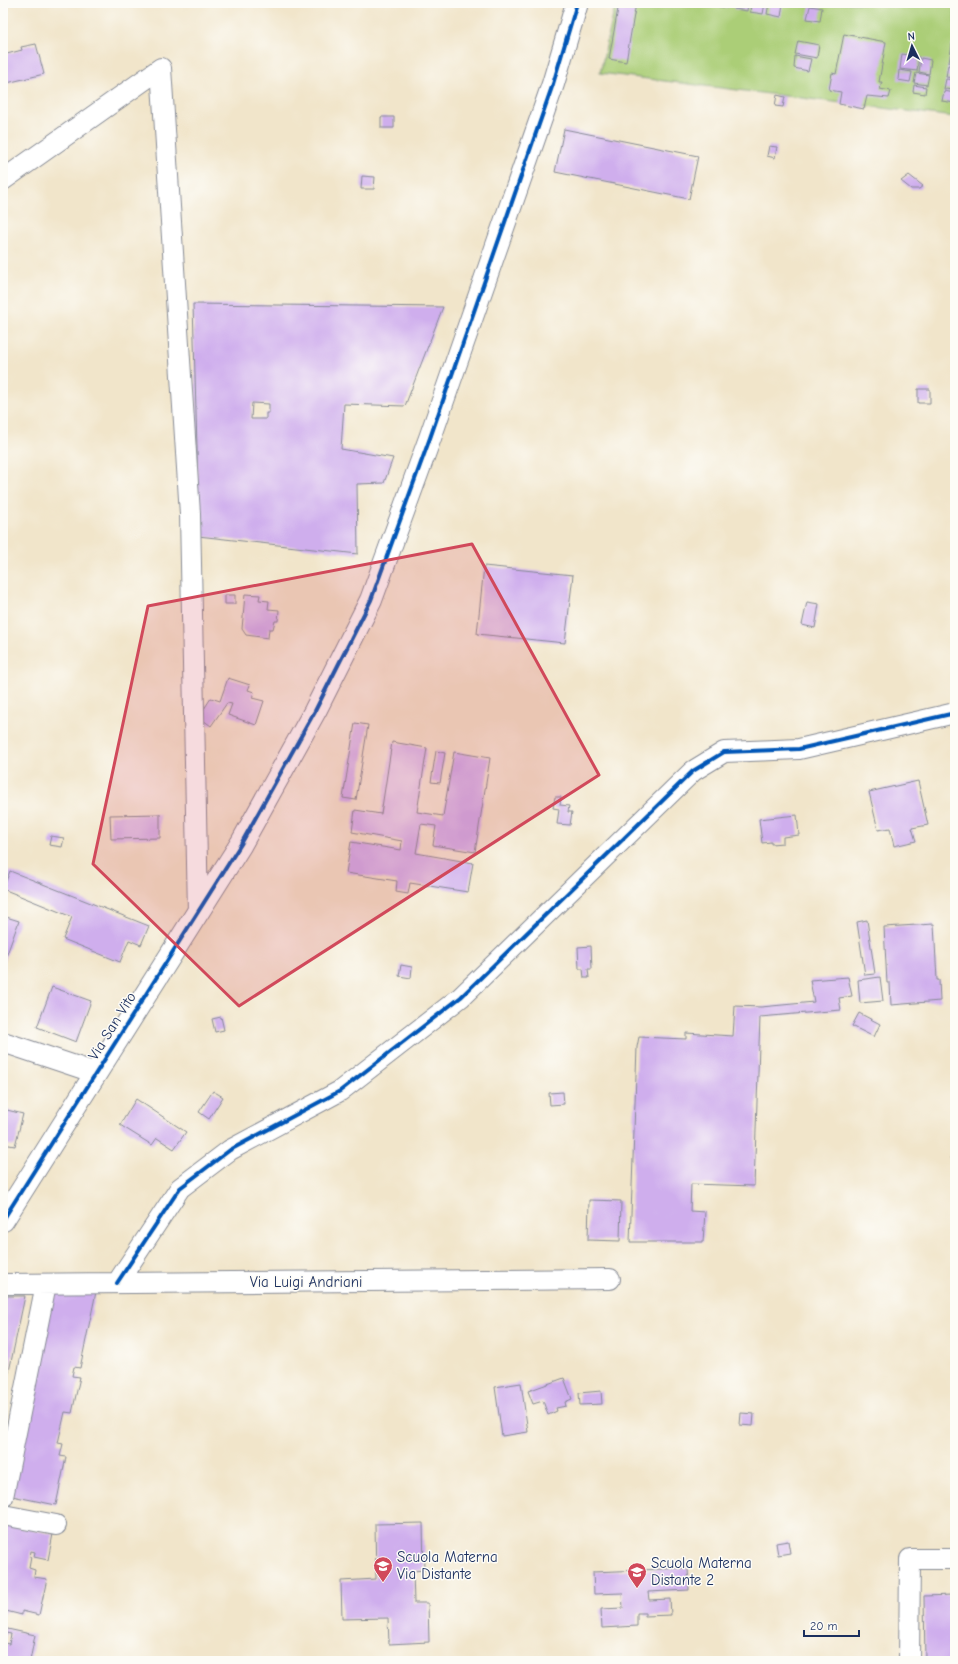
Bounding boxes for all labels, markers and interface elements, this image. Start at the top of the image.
north arrow [892,26,932,66]
text: N [907,30,915,43]
street label: Via San Vito [84,989,140,1063]
street label: Via Luigi Andriani [250,1273,362,1291]
place label: Scuola Materna Via Distante [397,1548,498,1583]
place label: Scuola Materna Distante 2 [651,1554,752,1589]
school or university icon: Scuola Materna Via Distante [372,1555,394,1583]
school or university icon: Scuola Materna Distante 2 [626,1561,648,1589]
scale bar [804,1612,859,1638]
text: 20 m [810,1619,838,1633]

